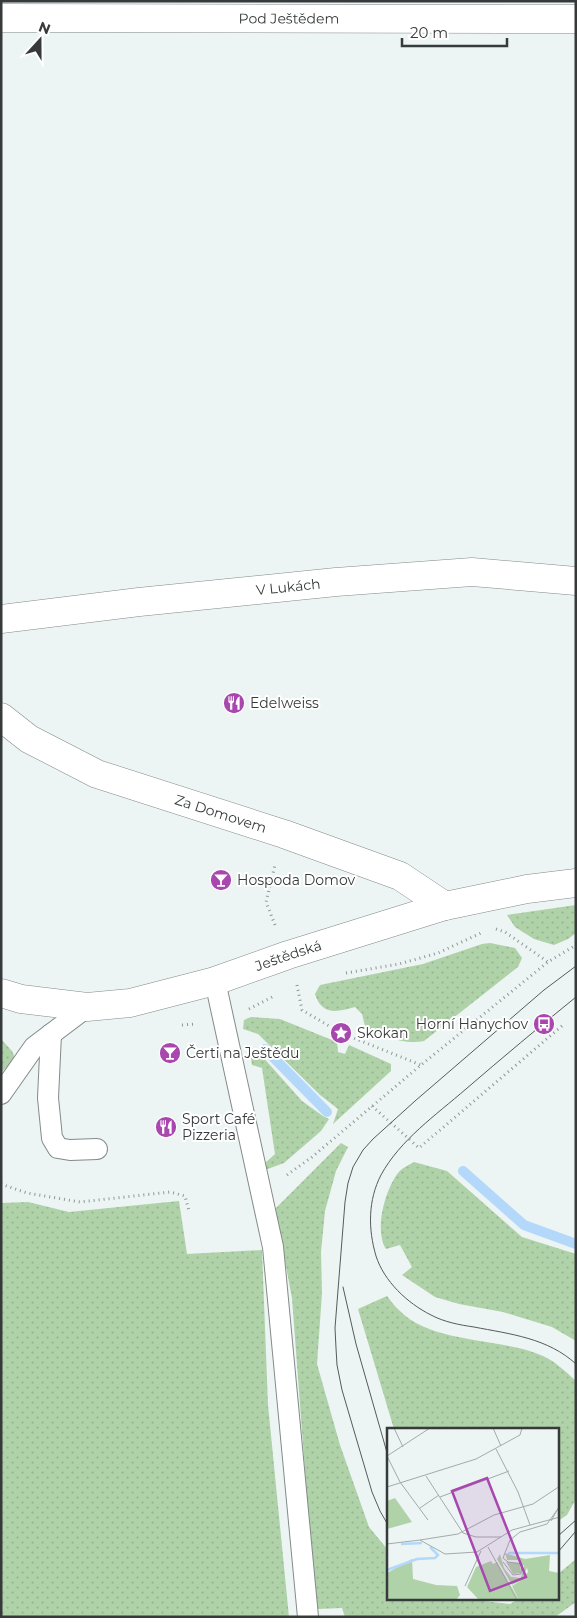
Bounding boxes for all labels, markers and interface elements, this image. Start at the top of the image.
street label: Pod Ještědem [239,9,339,28]
north arrow [15,15,65,65]
scale bar [402,15,507,47]
text: N [36,17,53,38]
text: 20 m [410,23,448,42]
street label: V Lukách [255,575,321,599]
restaurant icon: Edelweiss [222,691,246,715]
place label: Edelweiss [250,694,319,712]
street label: Za Domovem [172,791,269,837]
bar icon: Hospoda Domov [209,868,233,892]
place label: Hospoda Domov [237,871,355,889]
street label: Ještědská [252,936,324,975]
bus stop icon: Horní Hanychov [532,1012,556,1036]
place label: Horní Hanychov [416,1015,528,1033]
place icon: Skokan [329,1021,353,1045]
place label: Skokan [357,1024,408,1042]
bar icon: Čerti na Ještědu [158,1041,182,1065]
place label: Čerti na Ještědu [186,1044,300,1062]
place label: Sport Café Pizzeria [182,1110,255,1144]
restaurant icon: Sport Café Pizzeria [154,1115,178,1139]
inset map [387,1428,560,1600]

